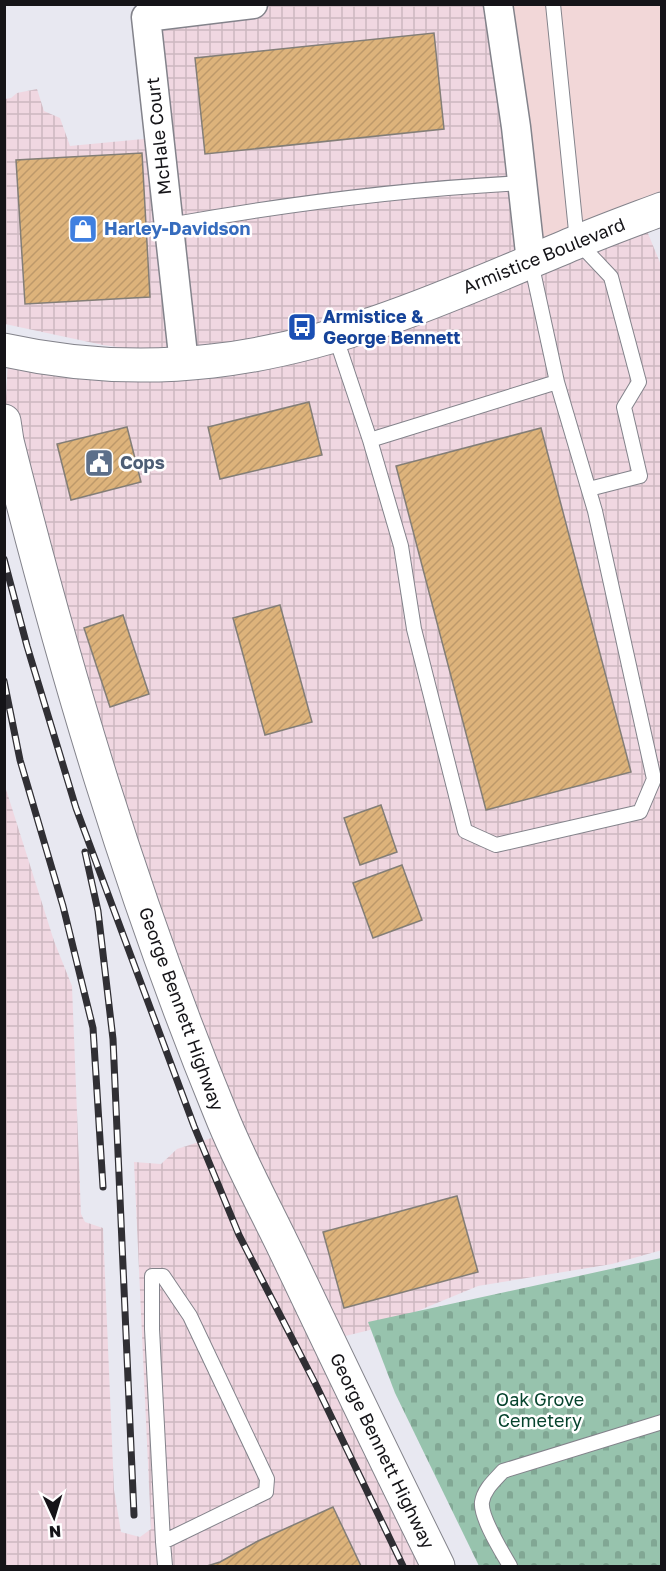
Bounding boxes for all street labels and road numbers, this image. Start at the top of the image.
street label: McHale Court [141,76,175,196]
street label: Armistice Boulevard [459,212,628,298]
street label: George Bennett Highway [135,904,229,1114]
street label: George Bennett Highway [326,1349,440,1552]

